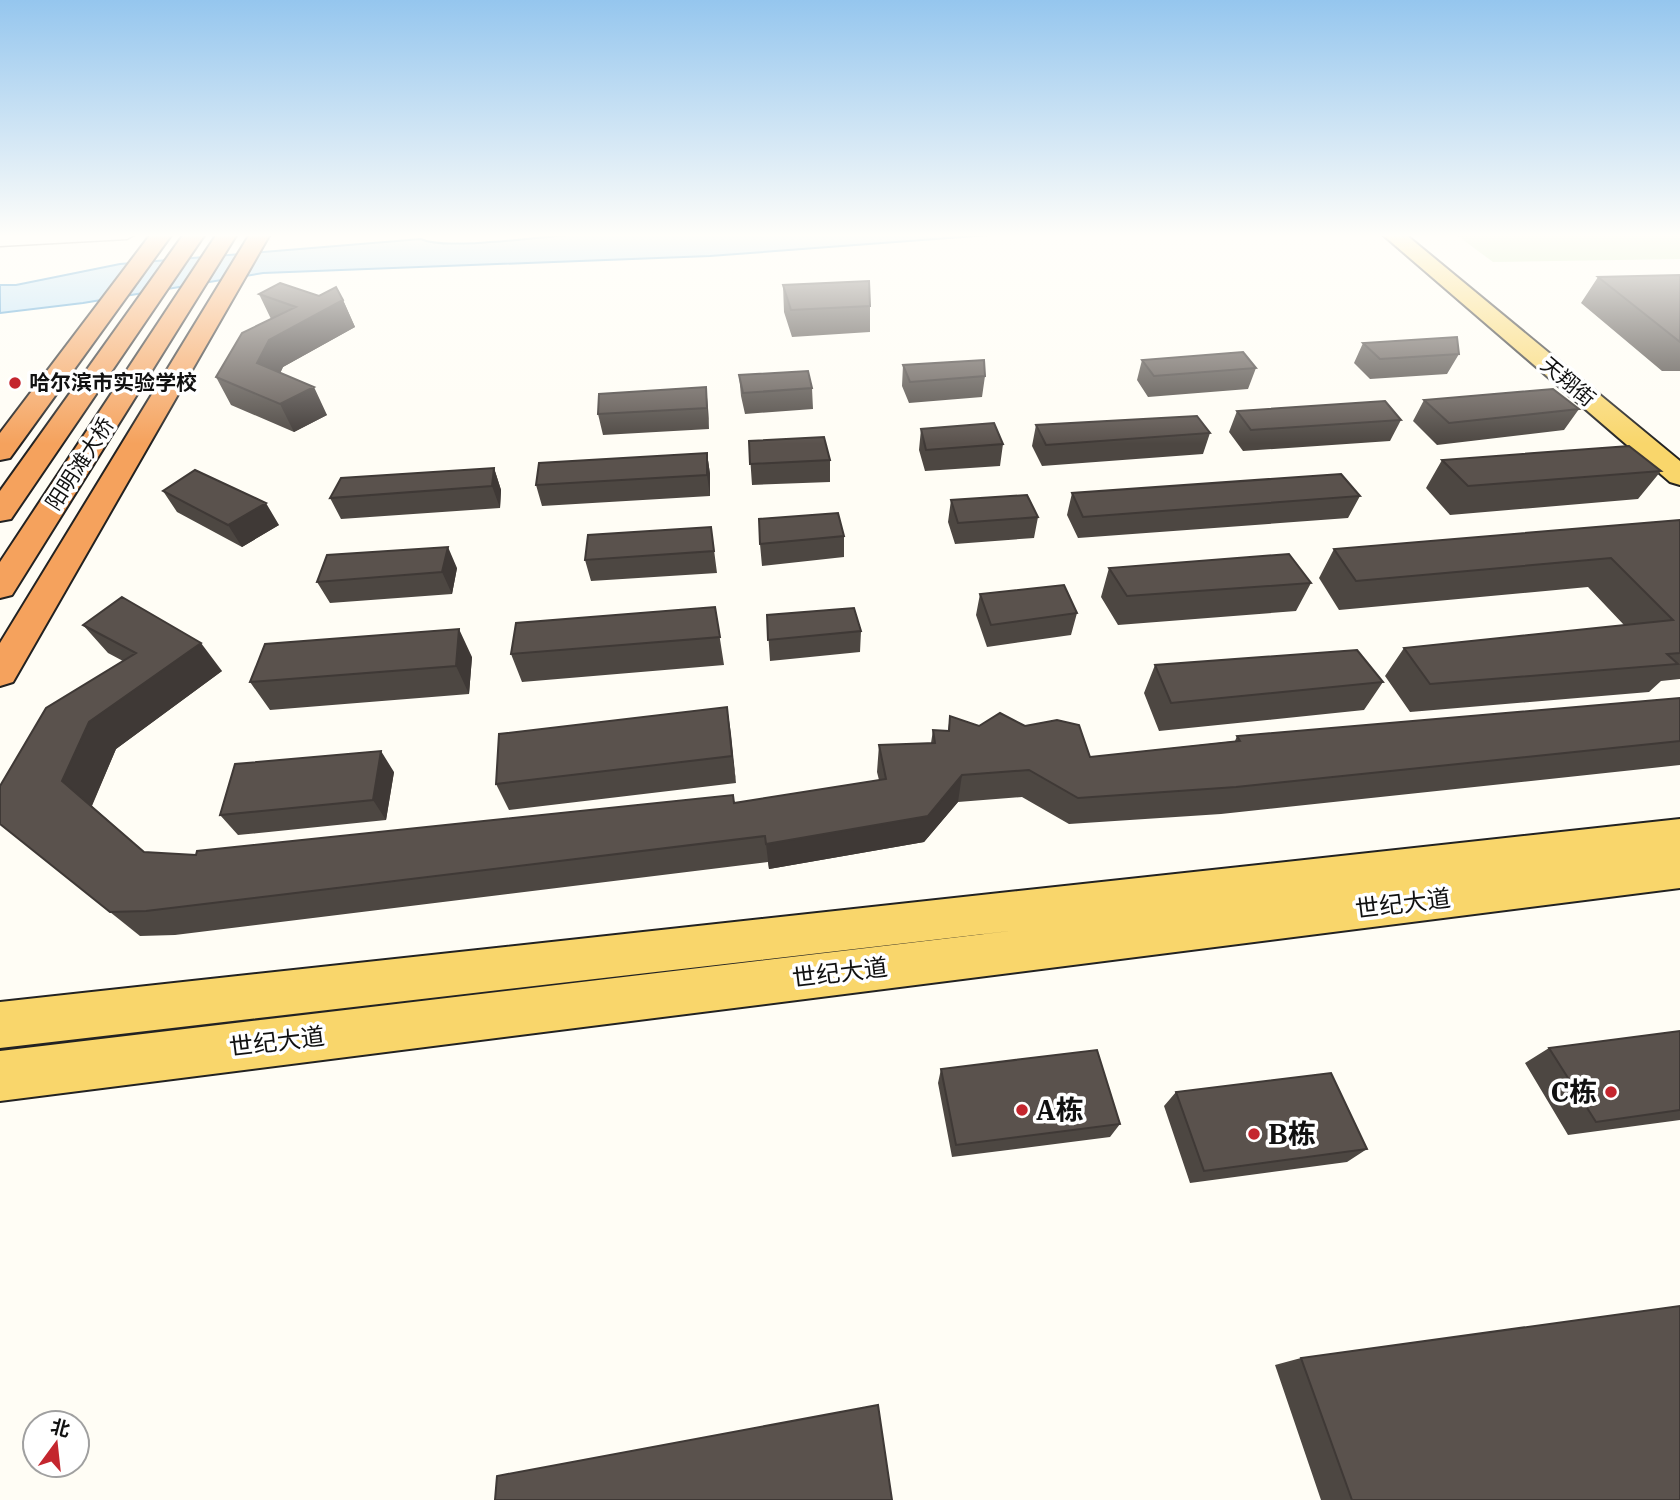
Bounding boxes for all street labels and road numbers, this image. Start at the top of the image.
street label: 天翔街 [1536,350,1602,412]
street label: 阳明滩大桥 [39,412,119,515]
street label: 世纪大道 [1353,881,1452,925]
street label: 世纪大道 [790,950,889,994]
street label: 世纪大道 [227,1019,326,1063]

